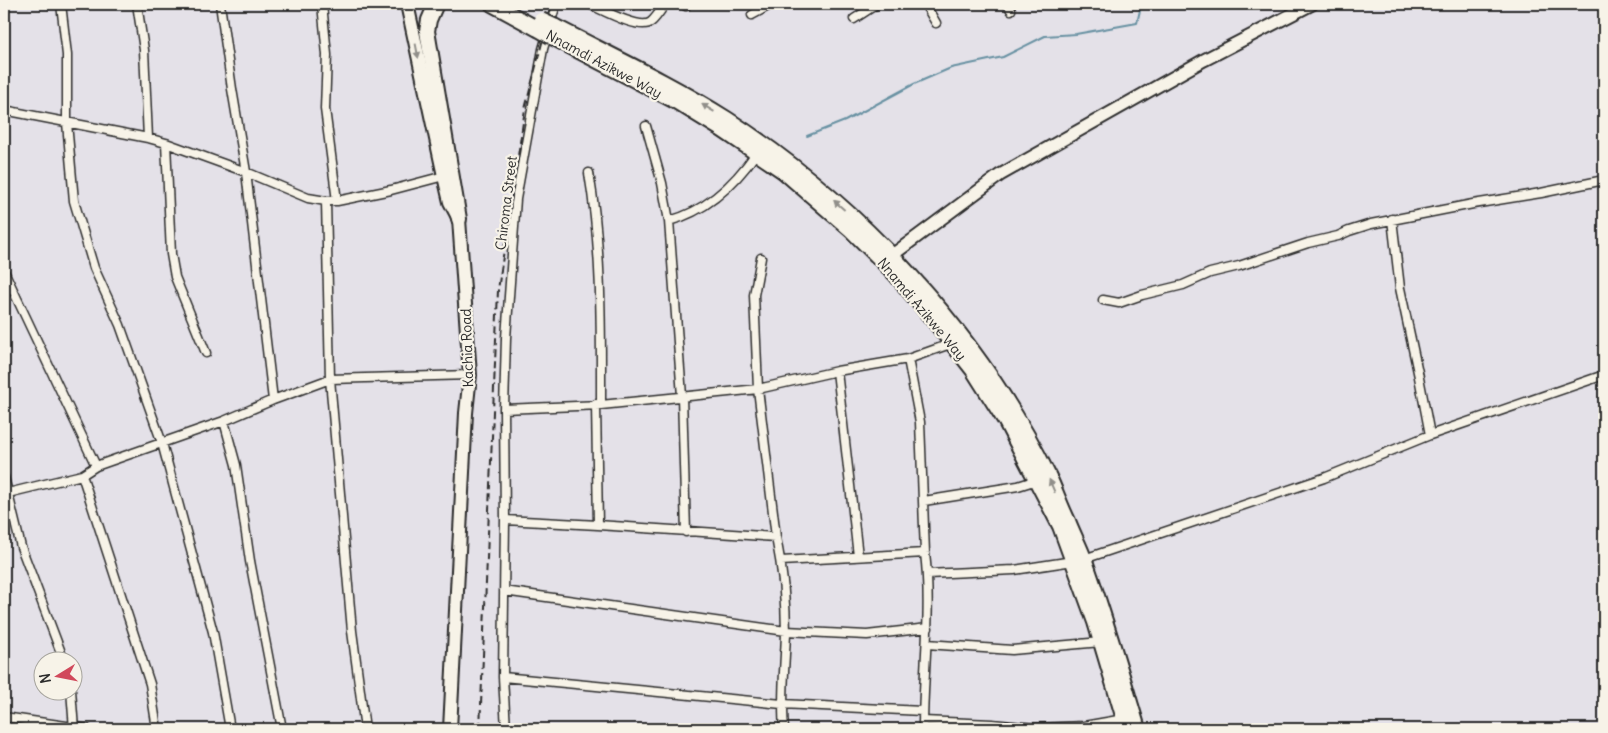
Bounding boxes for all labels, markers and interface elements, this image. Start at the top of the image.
street label: Nnamdi Azikwe Way [543,26,665,102]
one-way arrow [414,44,422,60]
one-way arrow [702,104,715,113]
street label: Chiroma Street [491,155,521,251]
one-way arrow [833,199,845,211]
street label: Nnamdi Azikwe Way [874,254,970,364]
street label: Kachia Road [457,308,477,388]
one-way arrow [1048,478,1056,493]
north arrow [32,650,82,700]
text: N [35,672,55,685]

